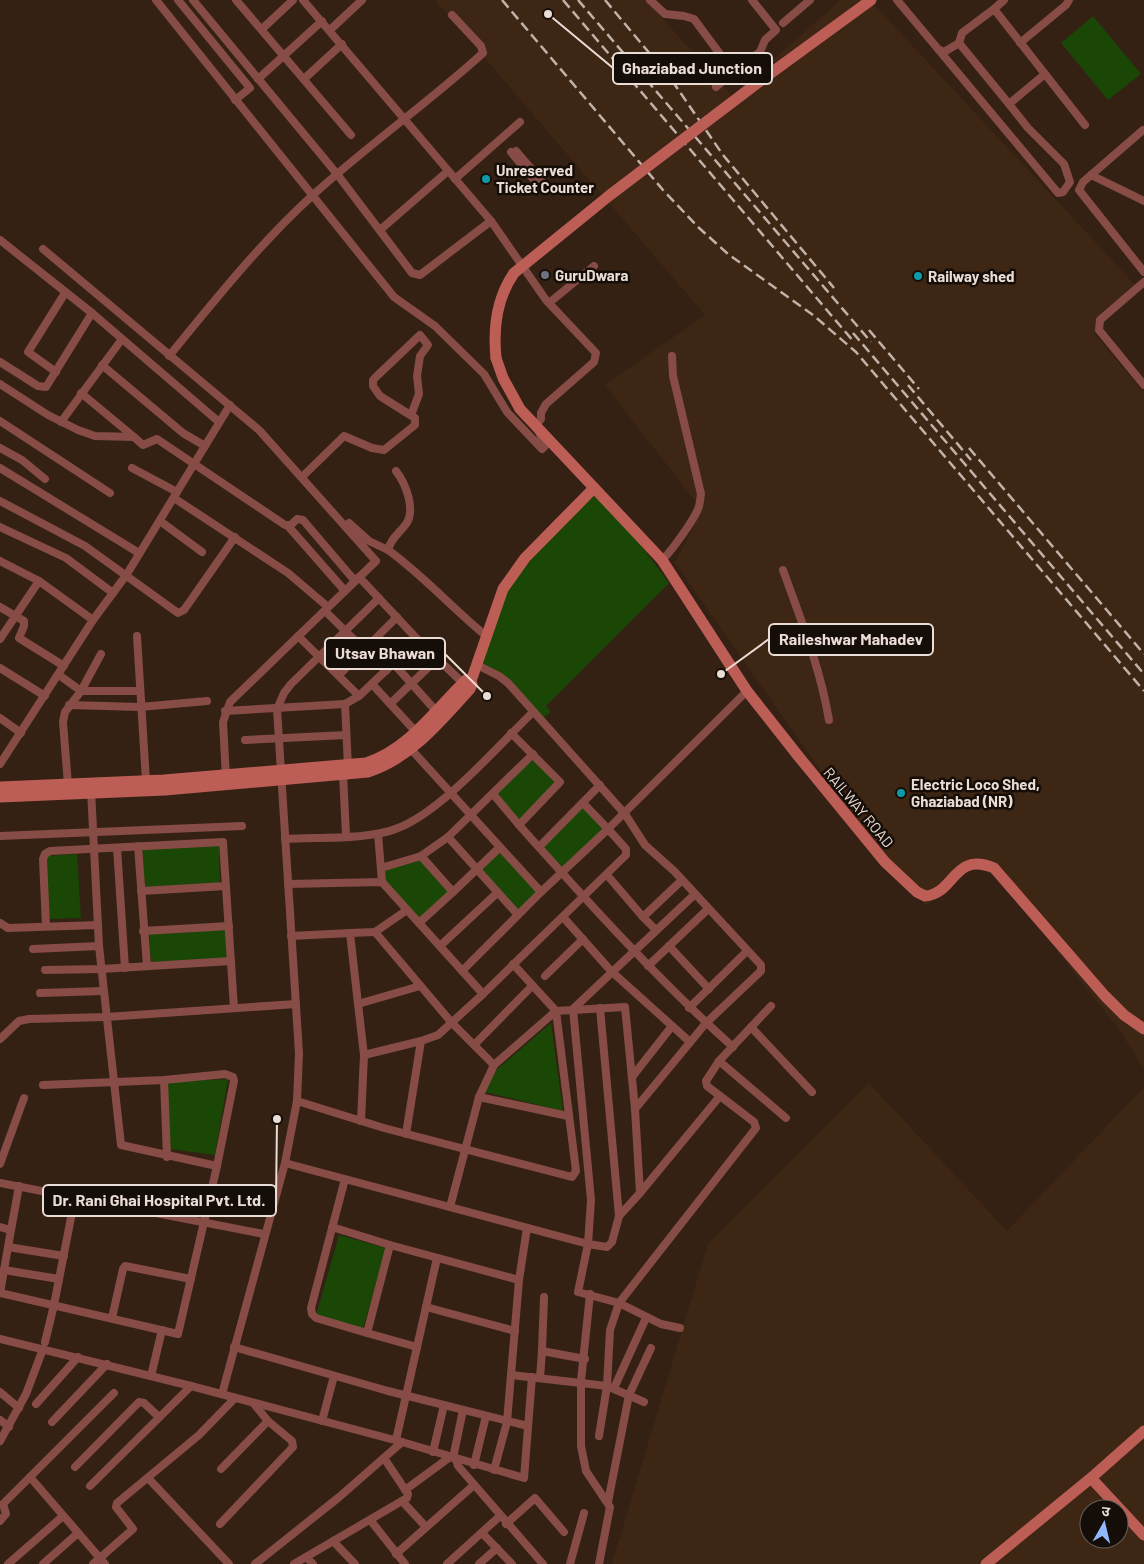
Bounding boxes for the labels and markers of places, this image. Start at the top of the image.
callout: Ghaziabad Junction [613,53,772,84]
place label: Unreserved Ticket Counter [496,161,594,196]
marker: Unreserved Ticket Counter [480,173,492,185]
place label: GuruDwara [555,266,628,284]
place label: Railway shed [928,267,1015,285]
marker: GuruDwara [539,269,551,281]
marker: Railway shed [912,270,924,282]
callout: Raileshwar Mahadev [769,624,933,655]
callout: Utsav Bhawan [325,638,445,669]
place label: Electric Loco Shed, Ghaziabad (NR) [911,775,1040,810]
marker: Electric Loco Shed, Ghaziabad (NR) [895,787,907,799]
callout: Dr. Rani Ghai Hospital Pvt. Ltd. [43,1185,276,1216]

